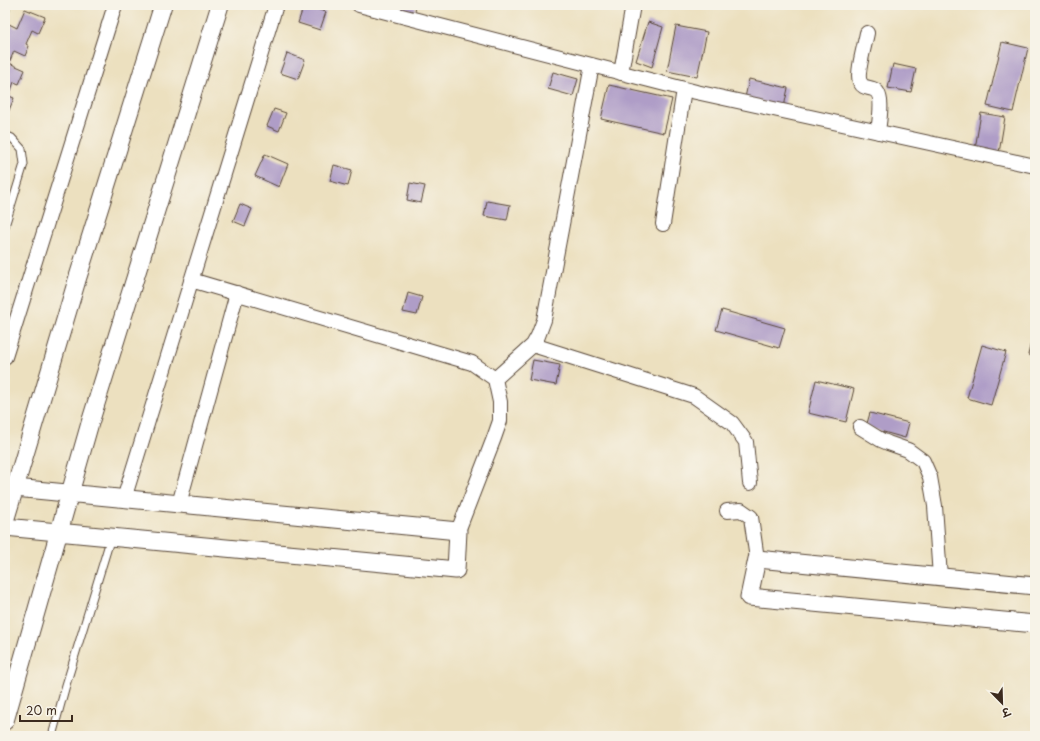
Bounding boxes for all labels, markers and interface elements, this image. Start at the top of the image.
north arrow [982,683,1022,723]
scale bar [20,697,72,723]
text: 20 m [26,701,57,719]
text: उ [998,703,1014,723]

